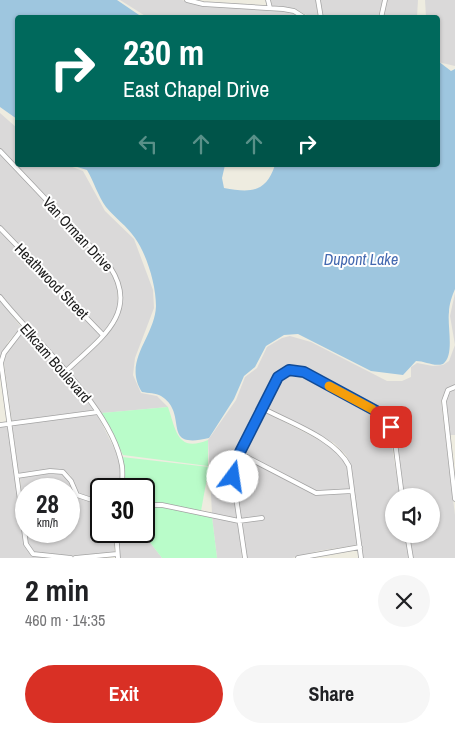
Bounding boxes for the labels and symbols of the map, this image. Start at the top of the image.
street label: Van Orman Drive [38,192,118,276]
street label: Heathwood Street [10,238,94,324]
water label: Dupont Lake [324,248,398,270]
street label: Elkcam Boulevard [16,319,96,407]
pin [370,406,412,448]
position arrow [206,450,258,502]
speed limit sign: 30 [90,478,155,543]

